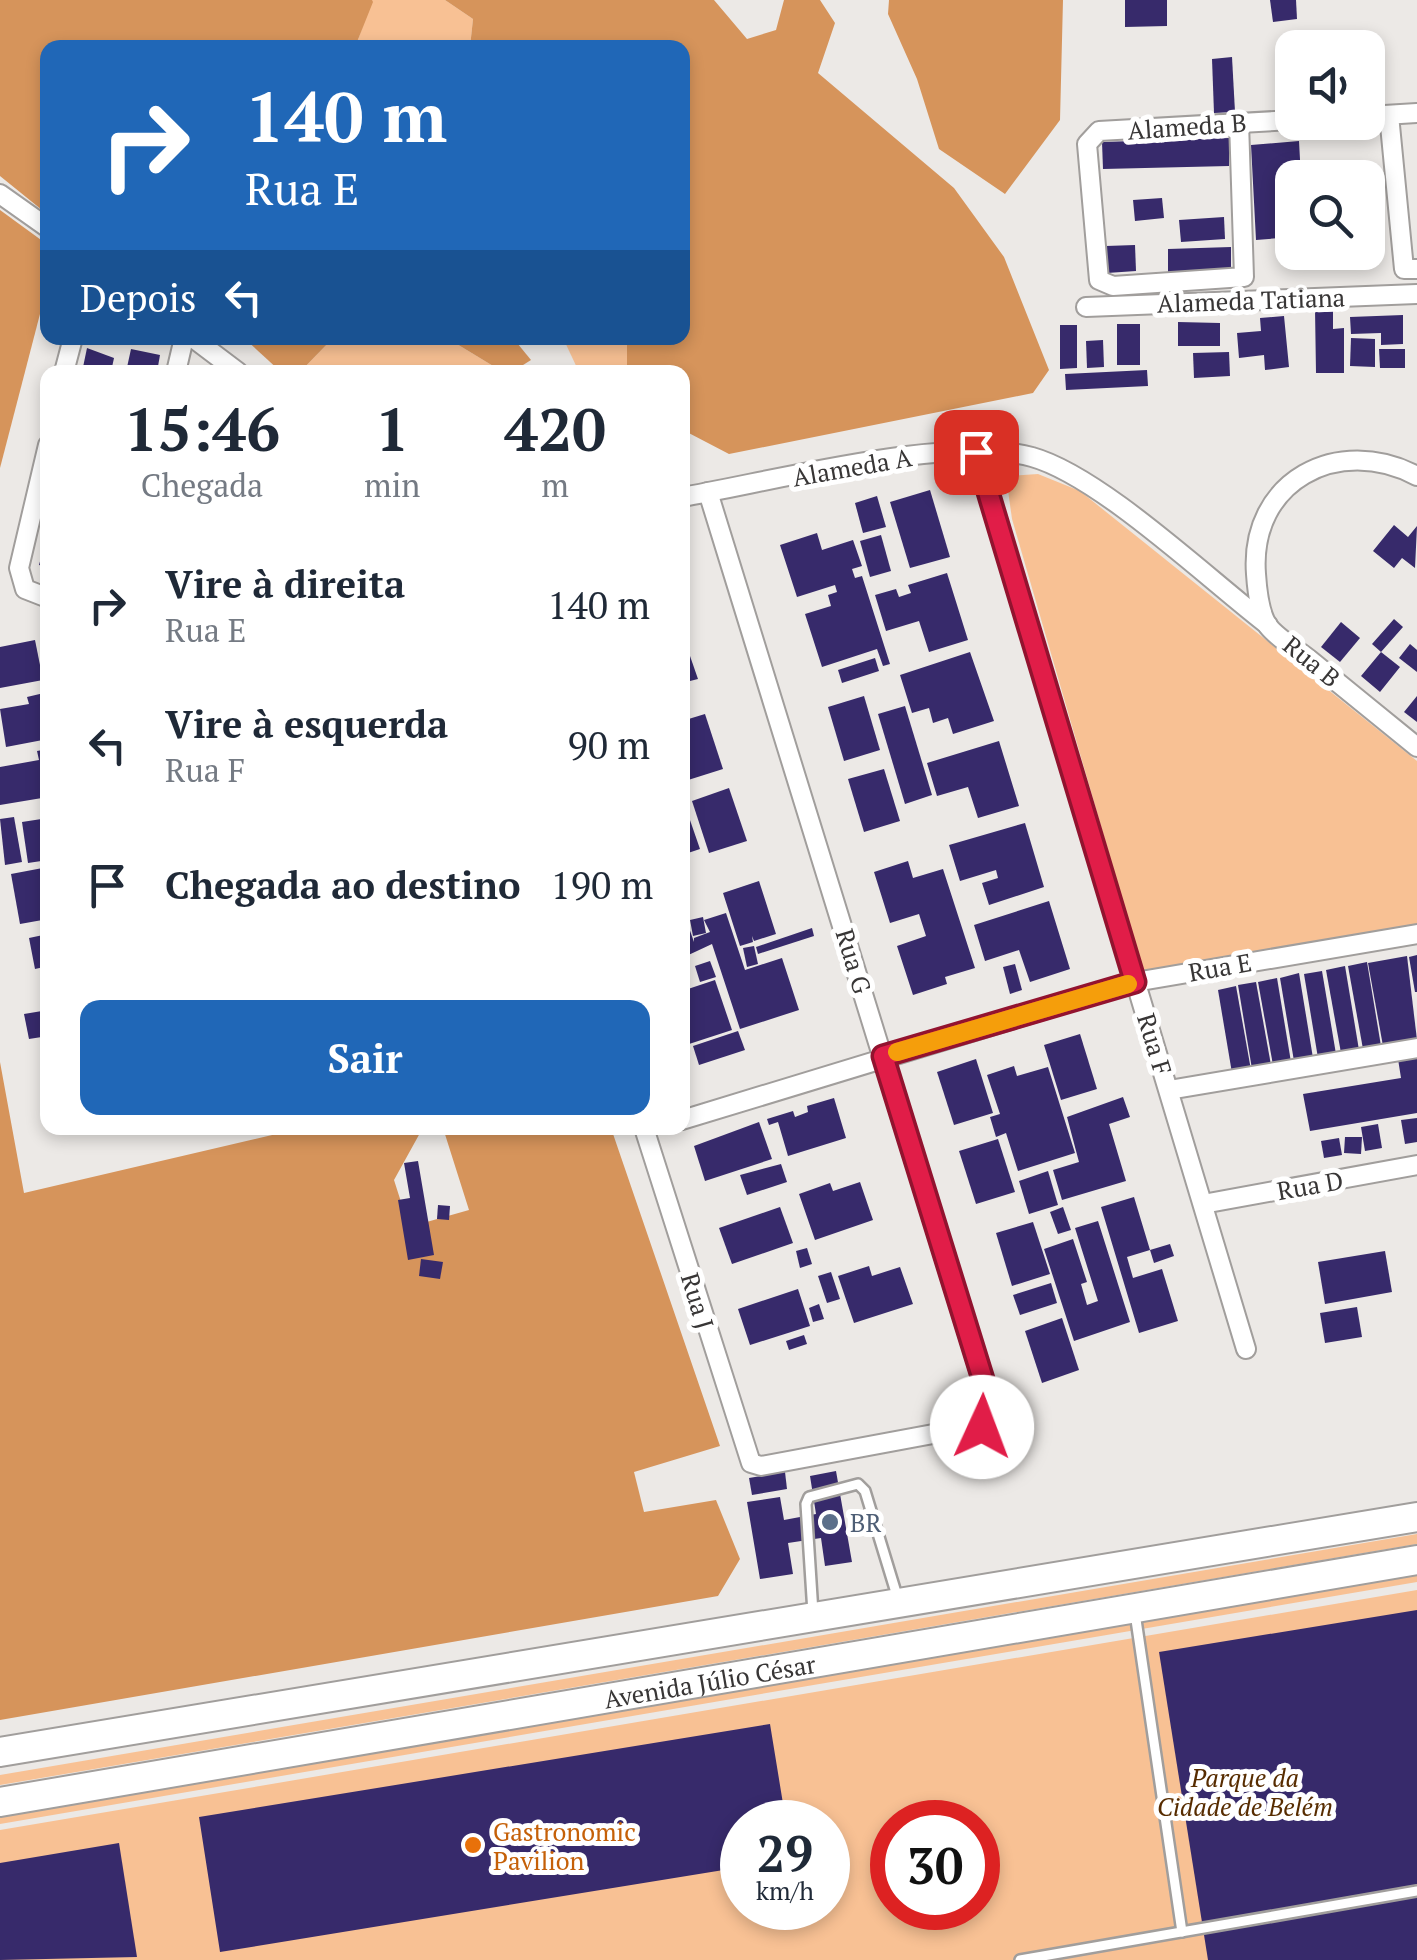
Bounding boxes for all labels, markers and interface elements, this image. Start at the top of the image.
map controls [1275,30,1385,270]
button: sound [1275,30,1385,140]
text: 140 m [245,69,447,162]
icon: right [80,80,210,210]
street label: Alameda B [1126,105,1248,147]
text: Rua E [245,158,359,218]
button: search [1275,160,1385,270]
icon: left [216,270,271,325]
text: Depois [80,273,196,323]
street label: Alameda Tatiana [1156,280,1346,320]
text: 15:46 [124,389,280,468]
text: 1 [375,389,409,468]
text: 420 [504,389,606,468]
pin [934,410,1019,495]
icon: arrive [949,425,1004,480]
street label: Alameda A [790,440,915,494]
text: Chegada [141,464,263,506]
text: min [364,464,420,506]
text: m [541,464,569,506]
text: Vire à direita [165,559,405,609]
icon: right [80,578,135,633]
text: 140 m [547,580,650,630]
text: Rua E [165,609,246,651]
street label: Rua B [1277,628,1347,694]
text: Vire à esquerda [165,699,448,749]
icon: left [80,718,135,773]
text: 90 m [567,720,650,770]
text: Rua F [165,749,245,791]
icon: arrive [80,858,135,913]
text: Chegada ao destino [165,860,520,910]
text: 190 m [550,860,653,910]
street label: Rua G [829,925,879,997]
street label: Rua E [1186,945,1254,989]
button: Sair [80,1000,650,1115]
street label: Rua F [1130,1009,1180,1079]
street label: Rua D [1274,1163,1346,1207]
street label: Rua J [674,1269,722,1333]
position arrow [930,1375,1034,1479]
place label: BR [850,1506,881,1539]
marker: BR [819,1511,841,1533]
street label: Avenida Júlio César [601,1646,818,1715]
park label: Parque da Cidade de Belém [1157,1761,1333,1823]
speed limit sign: 30 [870,1800,1000,1930]
place label: Gastronomic Pavilion [493,1815,636,1877]
text: 29 [757,1820,813,1886]
marker: Gastronomic Pavilion [462,1834,484,1856]
text: km/h [756,1874,814,1907]

